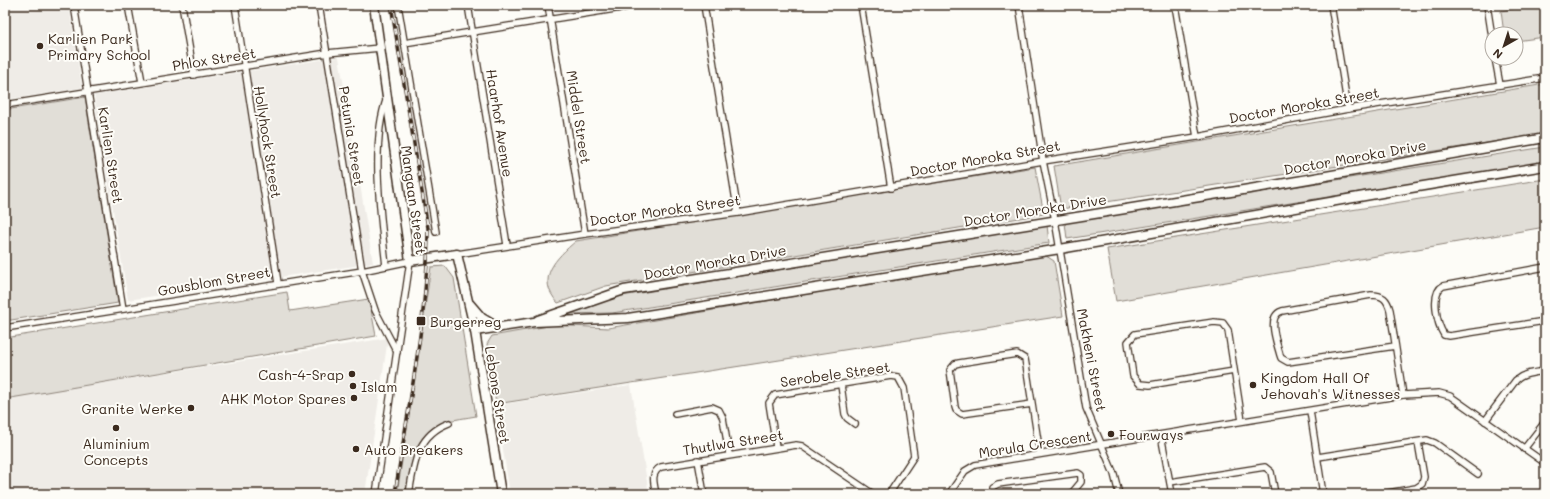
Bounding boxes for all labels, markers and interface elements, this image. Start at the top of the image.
north arrow [1484,26,1524,66]
place label: Karlien Park Primary School [48,29,151,64]
marker: Karlien Park Primary School [35,41,45,51]
street label: Phlox Street [171,43,257,75]
text: N [1489,46,1505,63]
street label: Haarhof Avenue [482,68,518,178]
street label: Middel Street [562,69,596,165]
street label: Doctor Moroka Street [1227,82,1381,128]
street label: Hollyhock Street [250,84,286,200]
street label: Petunia Street [335,85,369,187]
street label: Karlien Street [94,105,128,205]
street label: Doctor Moroka Street [908,135,1062,181]
street label: Doctor Moroka Drive [1282,135,1428,179]
street label: Mangaan Street [397,144,431,256]
street label: Doctor Moroka Drive [962,189,1108,231]
street label: Doctor Moroka Street [588,190,742,230]
street label: Doctor Moroka Drive [642,240,788,284]
street label: Gousblom Street [156,262,272,300]
street label: Makheni Street [1073,307,1111,413]
place label: Burgerreg [430,312,501,331]
marker: Burgerreg [415,315,427,327]
street label: Lebone Street [481,345,515,445]
street label: Serobele Street [779,357,891,391]
place label: Cash-4-Srap [258,365,344,384]
place label: Kingdom Hall Of Jehovah's Witnesses [1261,368,1400,403]
marker: Cash-4-Srap [347,369,357,379]
place label: Islam [361,377,397,396]
marker: Kingdom Hall Of Jehovah's Witnesses [1248,380,1258,390]
marker: Islam [348,381,358,391]
place label: AHK Motor Spares [220,389,346,408]
marker: AHK Motor Spares [349,393,359,403]
place label: Granite Werke [81,399,183,418]
marker: Granite Werke [186,403,196,413]
marker: Aluminium Concepts [111,423,121,433]
street label: Thutlwa Street [681,425,785,459]
place label: Fourways [1119,425,1184,444]
street label: Morula Crescent [977,426,1093,462]
marker: Fourways [1106,429,1116,439]
place label: Aluminium Concepts [82,434,150,469]
place label: Auto Breakers [364,440,463,459]
marker: Auto Breakers [351,444,361,454]

